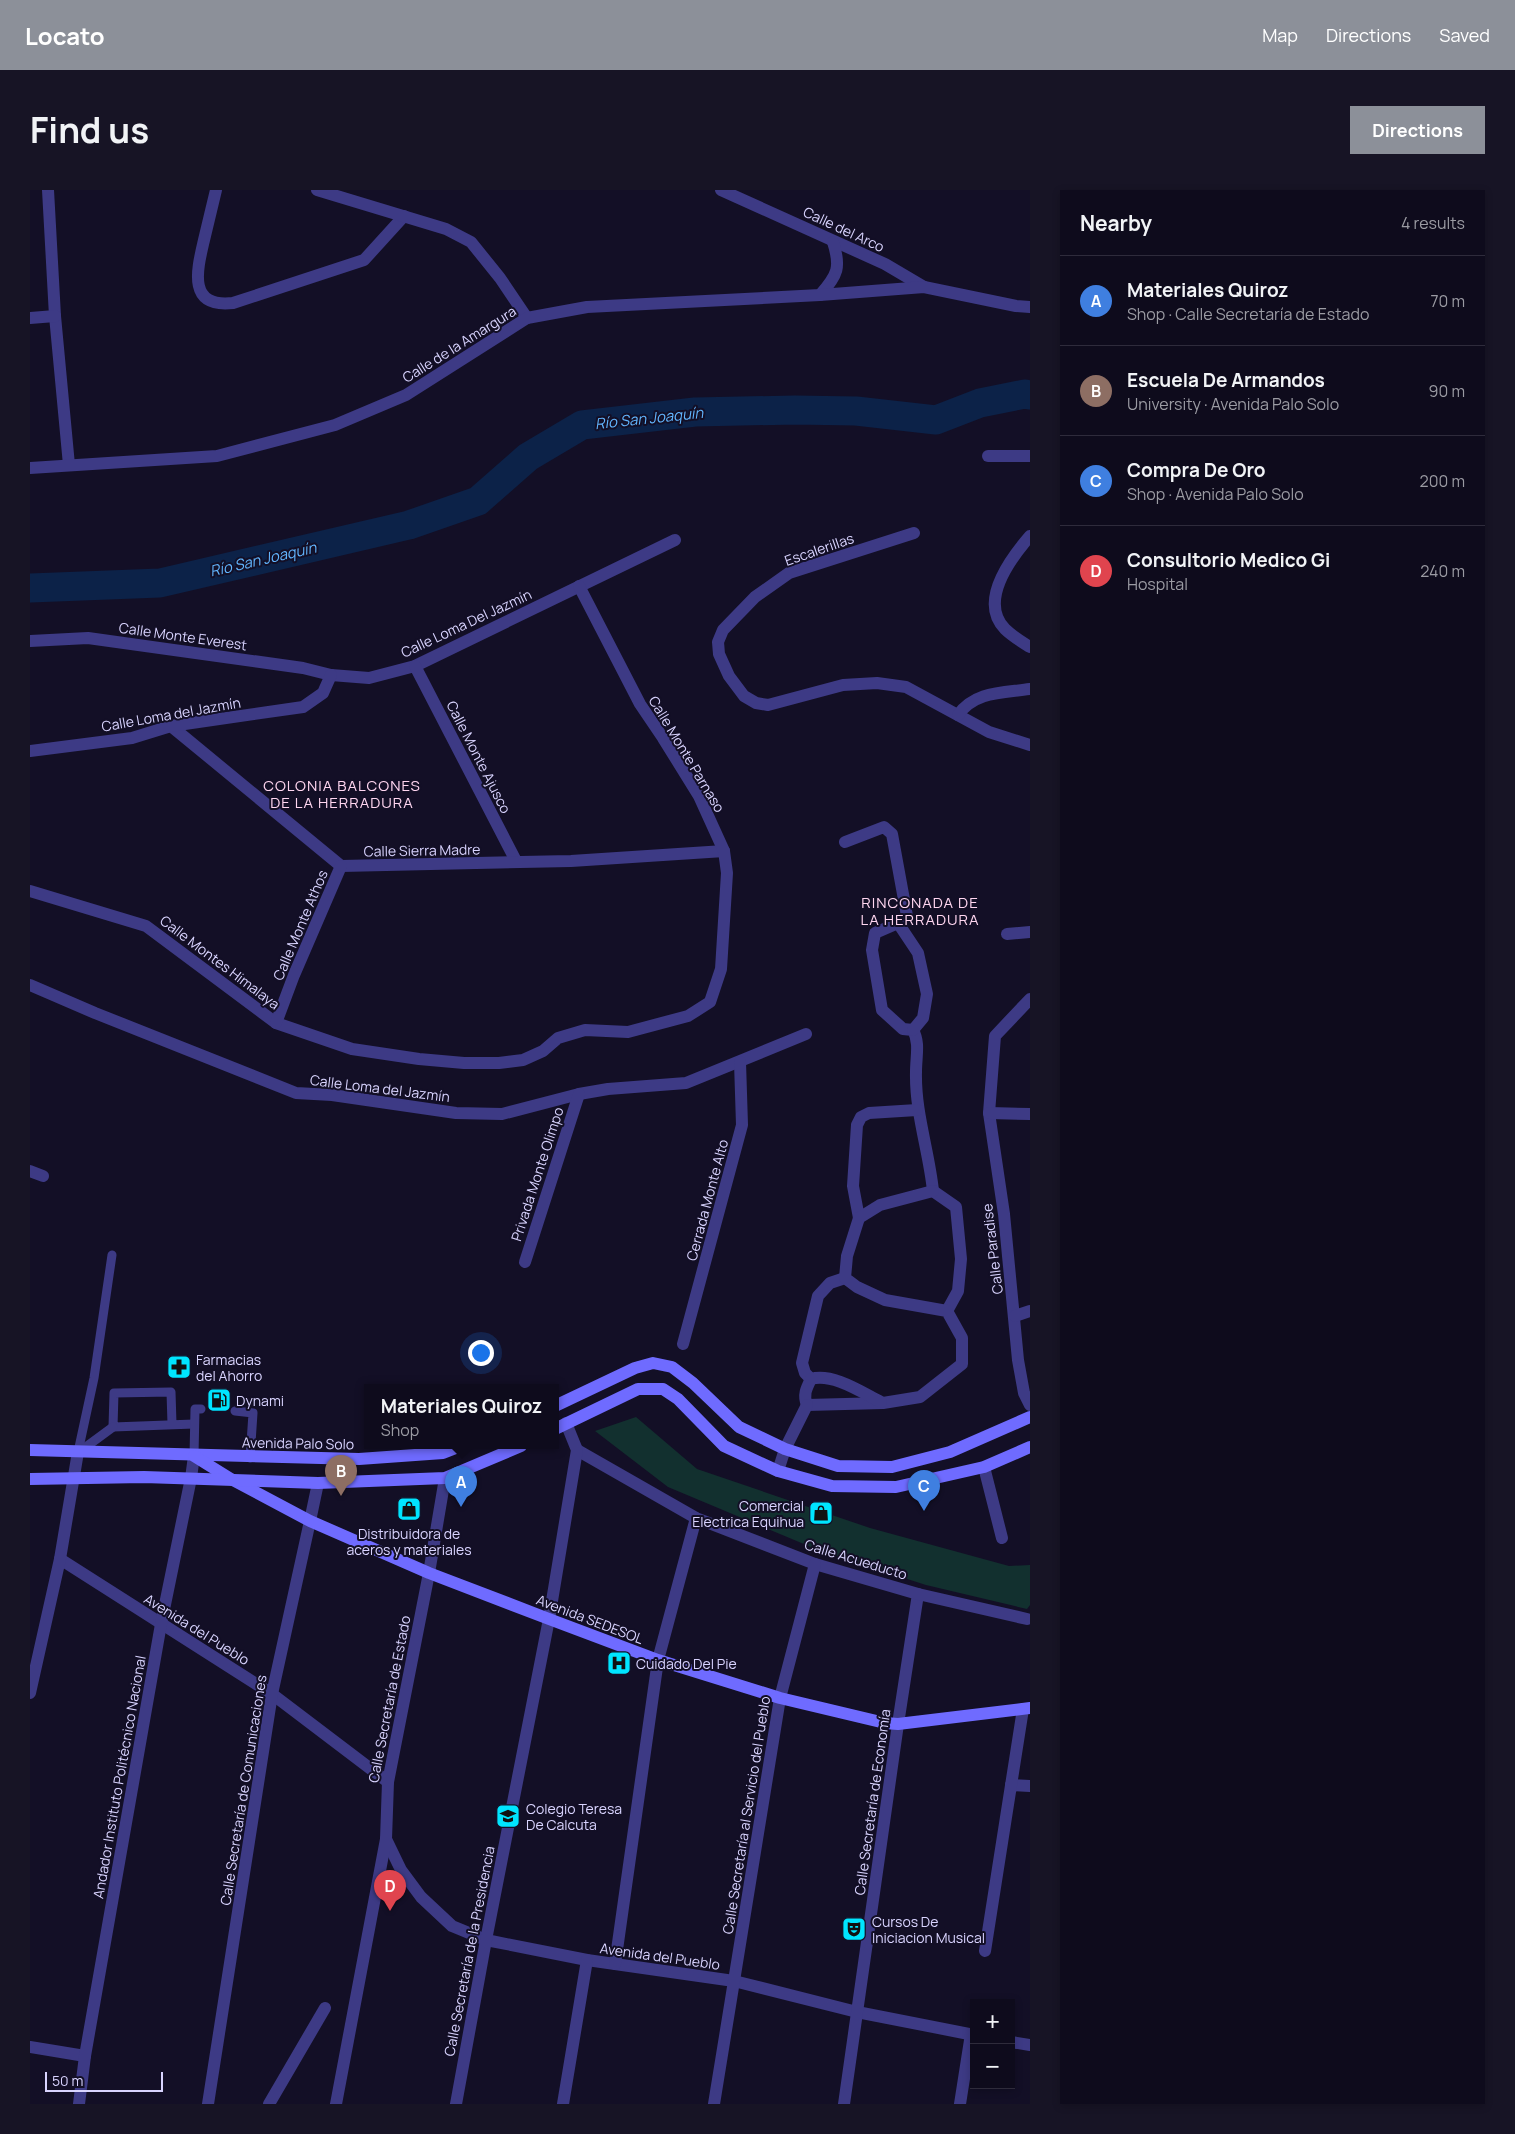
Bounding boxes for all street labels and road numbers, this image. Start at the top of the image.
street label: Calle del Arco [800,202,888,256]
street label: Calle de la Amargura [398,301,520,387]
street label: Escalerillas [782,528,856,570]
street label: Calle Loma Del Jazmín [398,584,534,662]
street label: Calle Monte Everest [118,618,249,654]
street label: Calle Loma del Jazmín [100,692,242,736]
street label: Calle Monte Parnaso [645,692,729,816]
street label: Calle Monte Ajusco [442,698,516,816]
street label: Calle Sierra Madre [363,839,481,861]
street label: Calle Monte Athos [268,867,332,983]
street label: Calle Montes Himalaya [156,911,284,1013]
street label: Calle Loma del Jazmín [309,1070,451,1106]
street label: Privada Monte Olimpo [506,1105,568,1243]
street label: Cerrada Monte Alto [682,1137,732,1263]
street label: Calle Paradise [977,1203,1007,1295]
street label: Avenida Palo Solo [242,1433,354,1453]
street label: Calle Acueducto [802,1534,910,1584]
street label: Avenida del Pueblo [141,1589,253,1669]
street label: Avenida SEDESOL [534,1590,646,1648]
street label: Calle Secretaría de Estado [363,1614,415,1784]
street label: Andador Instituto Politécnico Nacional [88,1654,150,1900]
street label: Calle Secretaría de Comunicaciones [215,1673,271,1907]
street label: Calle Secretaría al Servicio del Pueblo [718,1695,774,1935]
street label: Calle Secretaría de Economía [850,1708,894,1896]
street label: Calle Secretaría de la Presidencia [439,1844,499,2058]
street label: Avenida del Pueblo [599,1938,721,1974]

